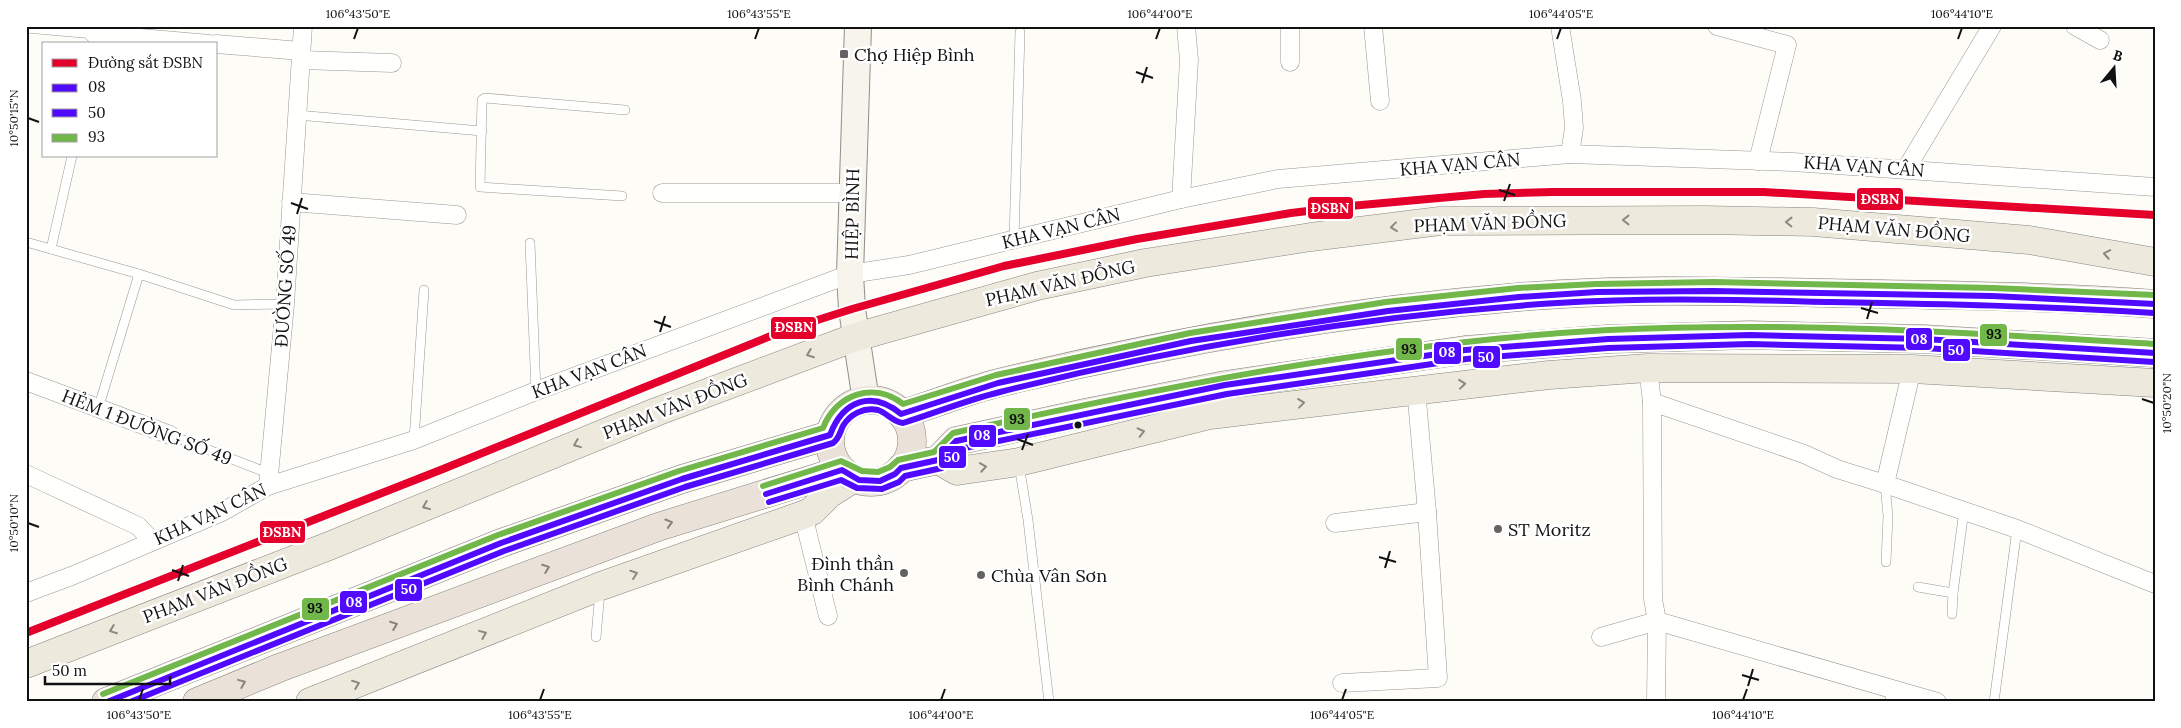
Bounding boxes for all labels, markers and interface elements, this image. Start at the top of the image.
text: 106°43'50"E [326,6,390,21]
text: 106°43'55"E [727,6,791,21]
text: 106°44'00"E [1127,6,1193,21]
text: 106°44'05"E [1529,6,1593,21]
text: 106°44'10"E [1931,6,1993,21]
legend [42,42,218,158]
north arrow [2088,42,2138,92]
place label: Chợ Hiệp Bình [854,43,975,66]
text: B [2111,46,2125,66]
marker: Chợ Hiệp Bình [838,48,850,60]
text: Đường sắt ĐSBN [88,53,203,72]
text: 08 [88,77,106,96]
text: 10°50'15"N [6,89,21,147]
text: 50 [88,103,106,122]
text: 93 [88,127,105,146]
street label: KHA VẠN CÂN [1399,147,1521,181]
street label: KHA VẠN CÂN [1803,150,1925,182]
street label: HIỆP BÌNH [840,168,864,260]
line badge: ĐSBN [1856,187,1904,211]
text: ĐSBN [1861,190,1900,208]
line badge: ĐSBN [1307,196,1354,220]
text: ĐSBN [1311,199,1350,217]
street label: KHA VẠN CÂN [999,202,1123,254]
street label: PHẠM VĂN ĐỒNG [1413,209,1567,237]
street label: PHẠM VĂN ĐỒNG [1817,211,1972,247]
one-way arrow [1622,215,1630,225]
one-way arrow [1784,216,1792,227]
one-way arrow [1390,221,1398,232]
street label: ĐƯỜNG SỐ 49 [269,224,301,348]
one-way arrow [2102,250,2111,260]
street label: PHẠM VĂN ĐỒNG [983,255,1137,311]
line badge: ĐSBN [770,316,817,340]
text: ĐSBN [775,318,814,336]
line badge: 93 [1979,323,2008,347]
text: 93 [1986,325,2002,343]
line badge: 08 [1905,327,1933,351]
text: 08 [1911,330,1927,348]
line badge: 93 [1395,337,1423,361]
line badge: 50 [1942,338,1971,362]
street label: KHA VẠN CÂN [528,339,650,403]
text: 93 [1401,340,1417,358]
line badge: 08 [1433,341,1462,365]
text: 50 [1948,341,1964,359]
text: 08 [1439,343,1455,361]
line badge: 50 [1472,345,1501,369]
one-way arrow [806,348,815,359]
text: 50 [1478,348,1494,366]
street label: PHẠM VĂN ĐỒNG [599,368,751,444]
text: 10°50'20"N [2159,373,2174,433]
one-way arrow [1459,379,1467,390]
street label: HẺM 1 ĐƯỜNG SỐ 49 [59,384,235,470]
one-way arrow [1297,398,1305,409]
line badge: 93 [1003,407,1031,431]
text: 93 [1009,410,1025,428]
unlabelled marker [1073,420,1083,430]
line badge: 08 [968,424,997,448]
text: 08 [974,426,990,444]
one-way arrow [1137,427,1146,438]
one-way arrow [573,438,582,448]
line badge: 50 [938,445,967,469]
text: 50 [944,448,960,466]
one-way arrow [978,463,987,473]
street label: KHA VẠN CÂN [150,478,270,550]
text: 10°50'10"N [6,494,21,552]
one-way arrow [422,499,431,510]
place label: ST Moritz [1508,518,1591,541]
one-way arrow [664,519,672,529]
line badge: ĐSBN [259,520,306,544]
text: ĐSBN [263,523,302,541]
marker: ST Moritz [1492,523,1504,535]
street label: PHẠM VĂN ĐỒNG [139,552,291,628]
place label: Đình thần Bình Chánh [797,552,894,596]
one-way arrow [541,564,550,575]
place label: Chùa Vân Sơn [991,564,1107,587]
marker: Đình thần Bình Chánh [898,567,910,579]
marker: Chùa Vân Sơn [975,569,987,581]
one-way arrow [630,570,638,580]
line badge: 50 [394,578,423,602]
text: 50 [401,580,417,598]
line badge: 08 [339,590,368,614]
text: 08 [346,593,362,611]
line badge: 93 [301,597,330,621]
text: 93 [307,599,323,617]
one-way arrow [389,621,397,631]
one-way arrow [109,624,118,634]
one-way arrow [478,630,487,640]
scale bar [45,653,170,685]
text: 50 m [52,661,87,680]
one-way arrow [237,679,246,690]
one-way arrow [351,680,359,690]
text: 106°43'50"E [107,707,171,722]
text: 106°43'55"E [508,707,572,722]
text: 106°44'00"E [908,707,974,722]
text: 106°44'05"E [1310,707,1374,722]
text: 106°44'10"E [1712,707,1774,722]

